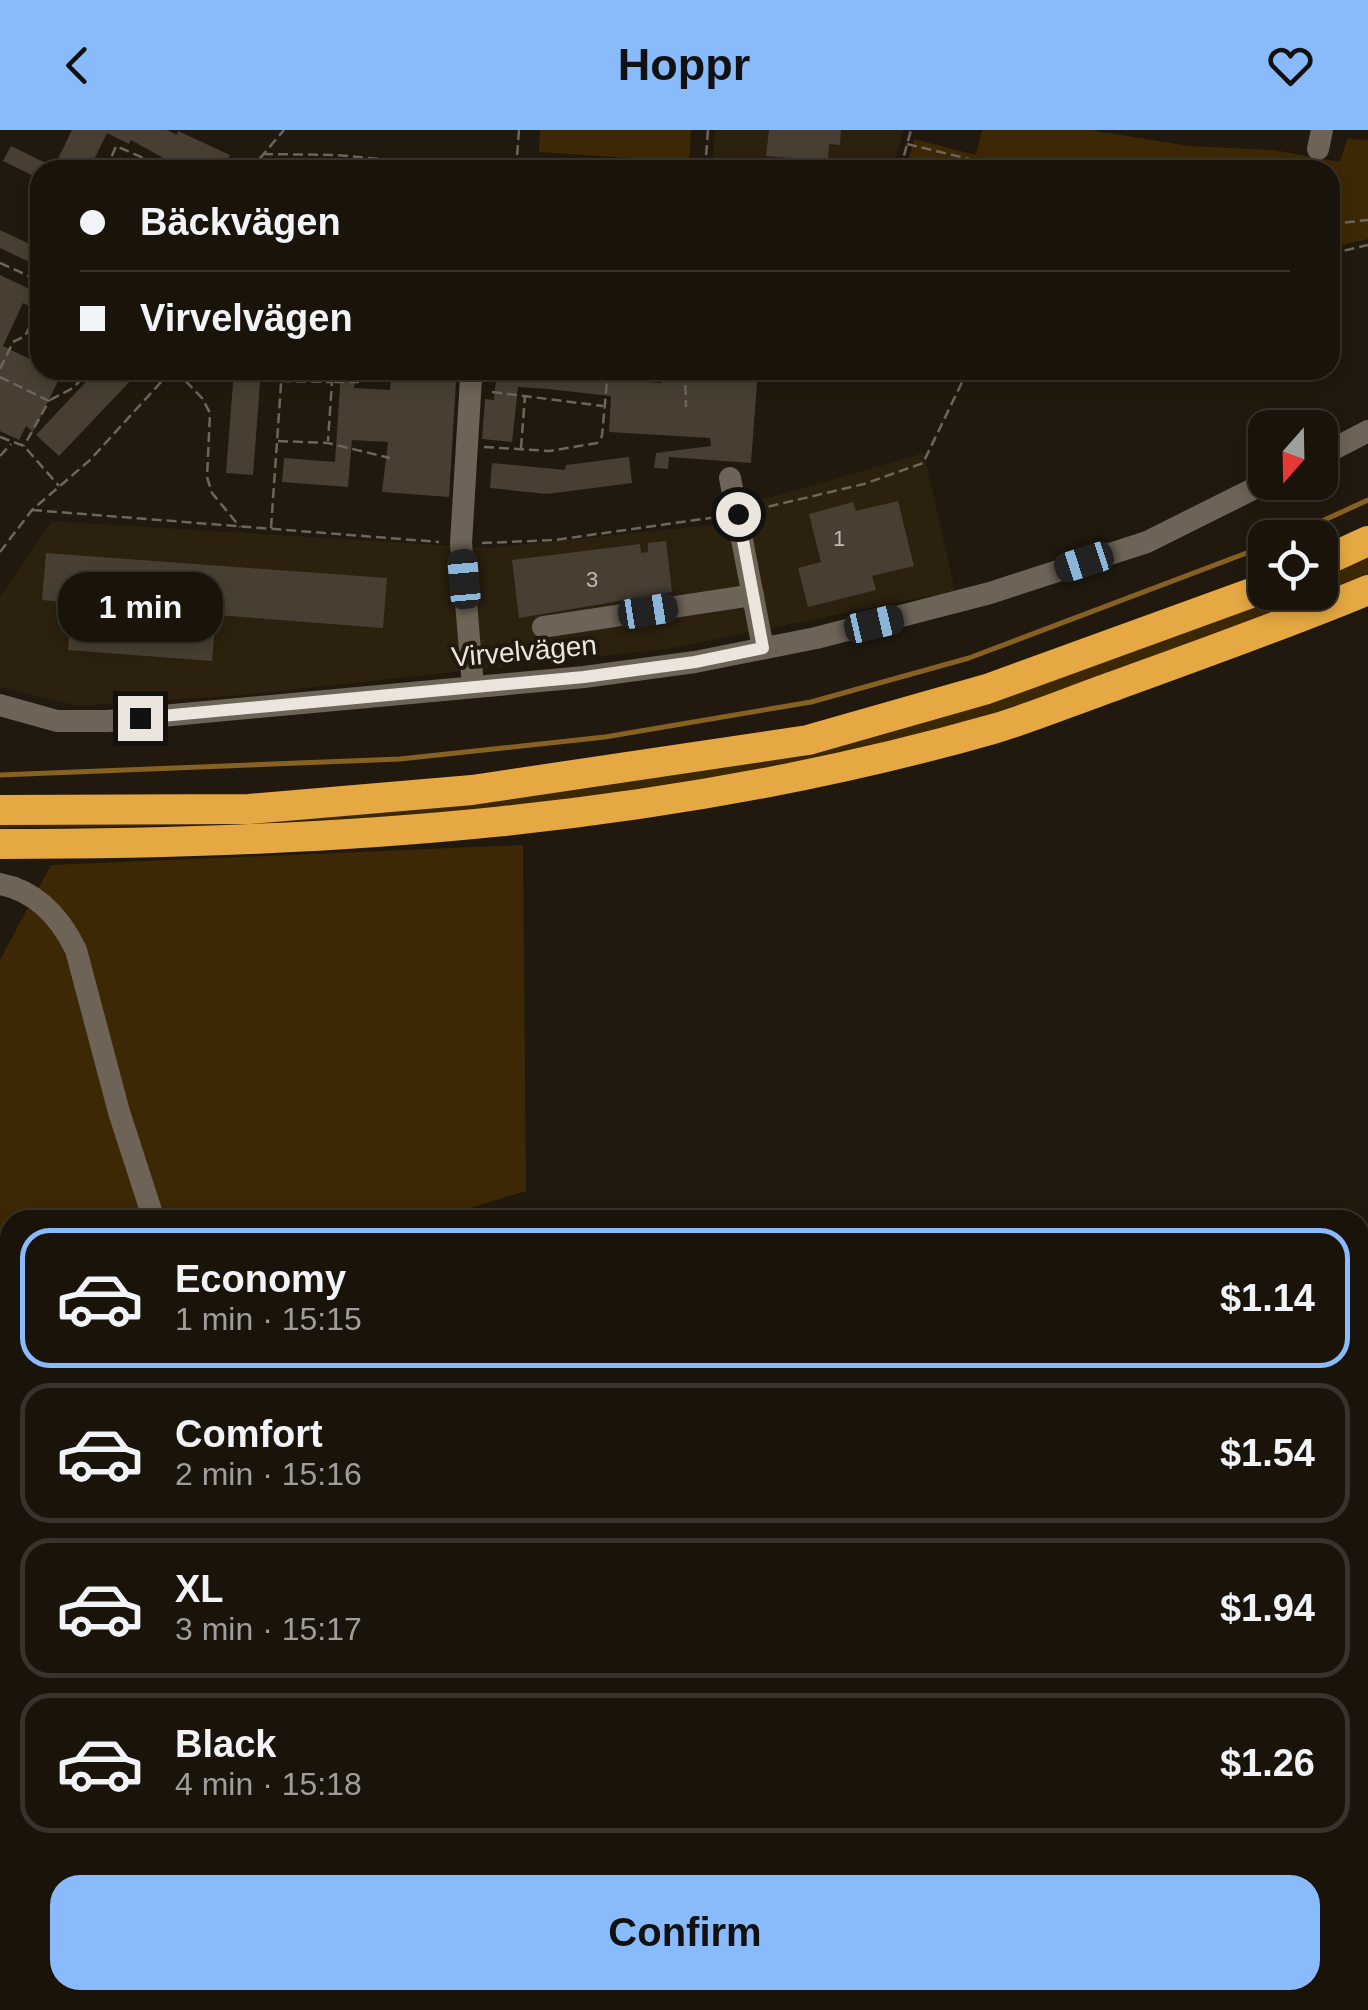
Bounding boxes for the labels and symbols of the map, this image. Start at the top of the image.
north arrow [1248,410,1338,500]
route start [716,492,761,537]
house number: 1 [833,526,845,551]
car [1051,538,1117,586]
car [446,548,482,610]
house number: 3 [586,567,598,592]
callout: 1 min [58,573,222,643]
car [616,591,680,631]
car [841,603,907,645]
street label: Virvelvägen [450,629,598,673]
route end [118,696,163,741]

